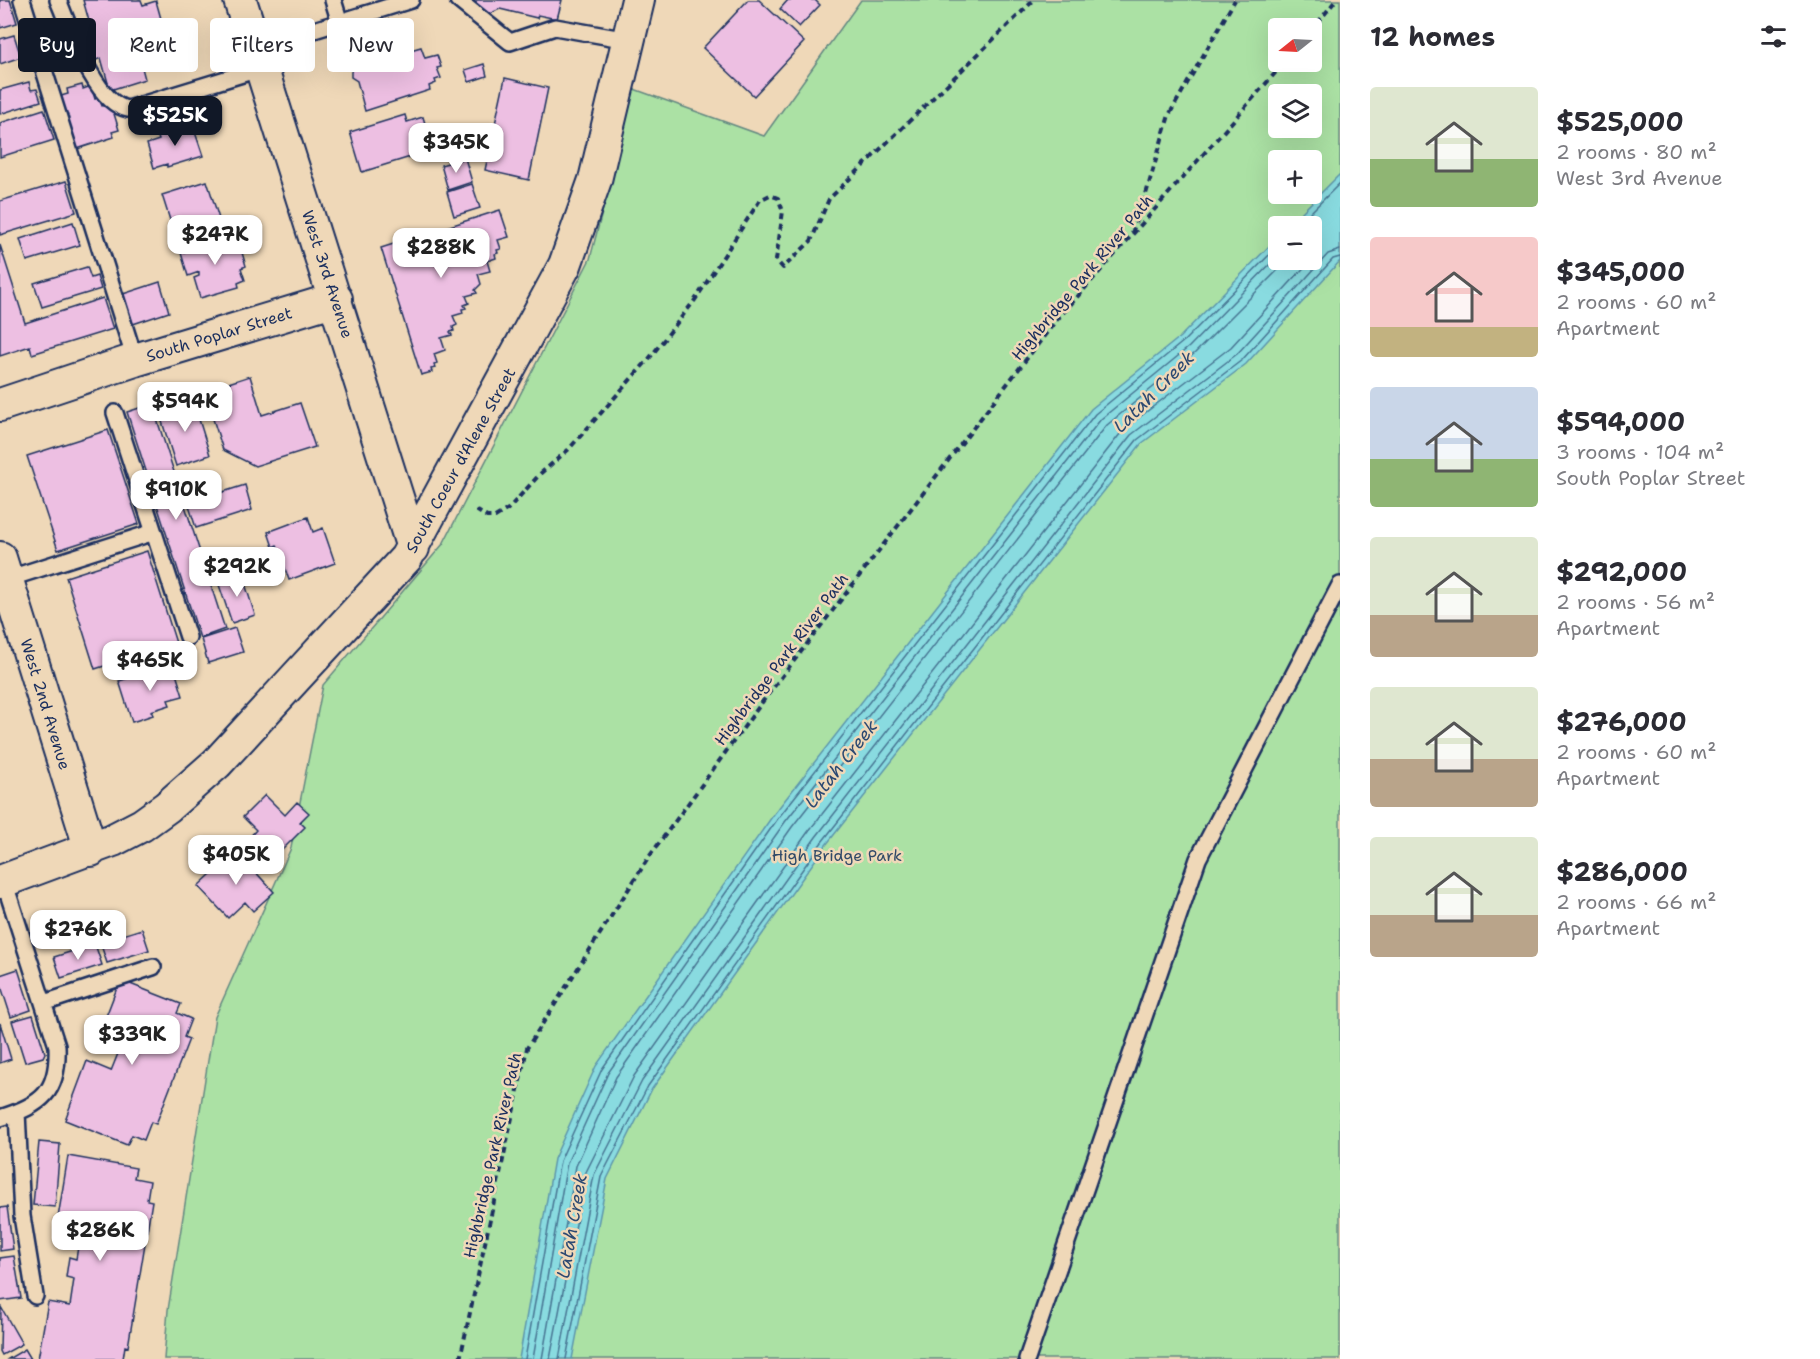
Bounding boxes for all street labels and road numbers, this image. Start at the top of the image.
street label: Highbridge Park River Path [1007,190,1158,365]
street label: West 3rd Avenue [297,208,358,341]
street label: South Poplar Street [144,302,295,367]
street label: South Coeur d'Alene Street [401,364,520,557]
street label: Highbridge Park River Path [710,569,853,750]
street label: West 2nd Avenue [16,636,75,772]
street label: Highbridge Park River Path [459,1050,526,1260]

